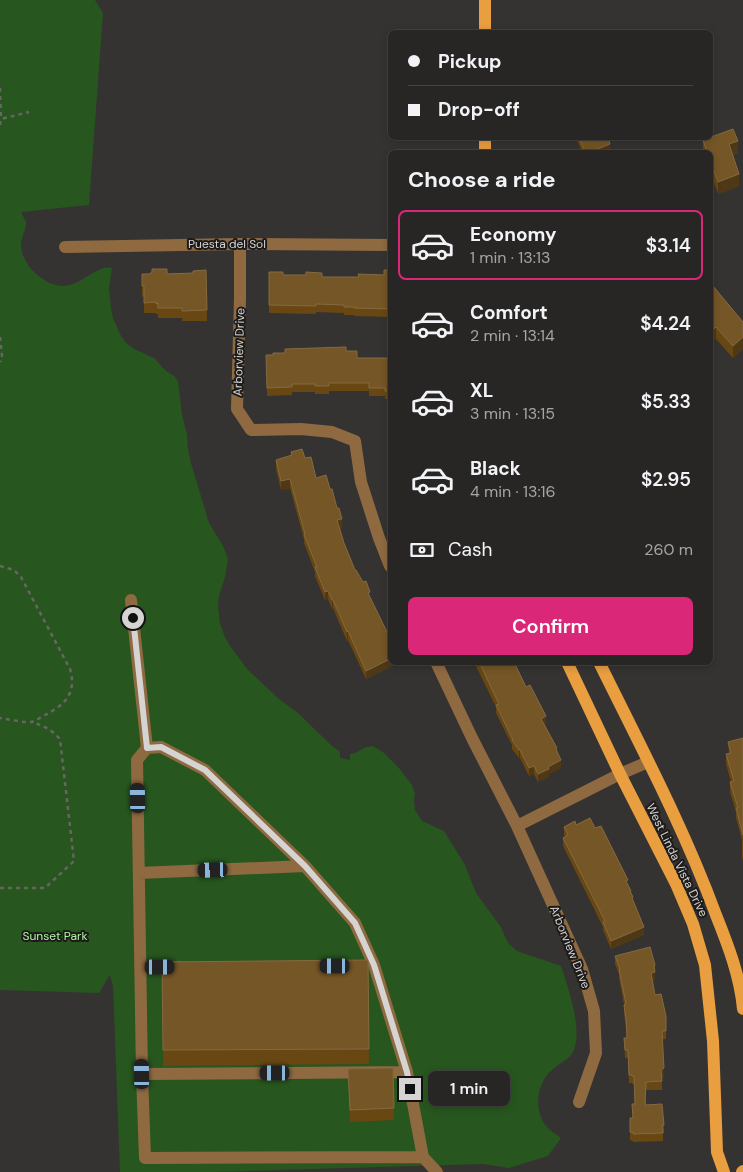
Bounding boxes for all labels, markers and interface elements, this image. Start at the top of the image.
text: Pickup [438,49,502,74]
text: Drop-off [438,97,520,122]
text: Choose a ride [408,165,556,194]
text: Economy [470,222,557,247]
icon: car [410,223,455,268]
text: $3.14 [646,233,691,258]
street label: Puesta del Sol [188,236,266,252]
text: 1 min · 13:13 [470,247,550,268]
text: Comfort [470,300,548,325]
icon: car [410,301,455,346]
street label: Arborview Drive [229,308,249,396]
text: $4.24 [640,311,691,336]
text: 2 min · 13:14 [470,325,555,346]
text: XL [470,378,493,403]
icon: car [410,379,455,424]
text: $5.33 [641,389,691,414]
text: 3 min · 13:15 [470,403,555,424]
text: Black [470,456,521,481]
icon: car [410,457,455,502]
text: $2.95 [641,467,691,492]
text: 4 min · 13:16 [470,481,556,502]
icon: cash [408,536,436,564]
text: Cash [448,537,492,562]
text: 260 m [644,539,693,560]
button: Confirm [408,597,693,655]
route start [122,607,144,629]
car [130,783,145,813]
street label: West Linda Vista Drive [643,801,712,920]
car [197,862,228,878]
street label: Arborview Drive [546,903,594,991]
park label: Sunset Park [23,928,87,944]
car [320,959,350,974]
car [145,960,175,975]
car [134,1059,149,1089]
car [260,1066,290,1081]
callout: 1 min [428,1072,510,1106]
route end [399,1078,421,1100]
text: 1 min [450,1078,488,1099]

